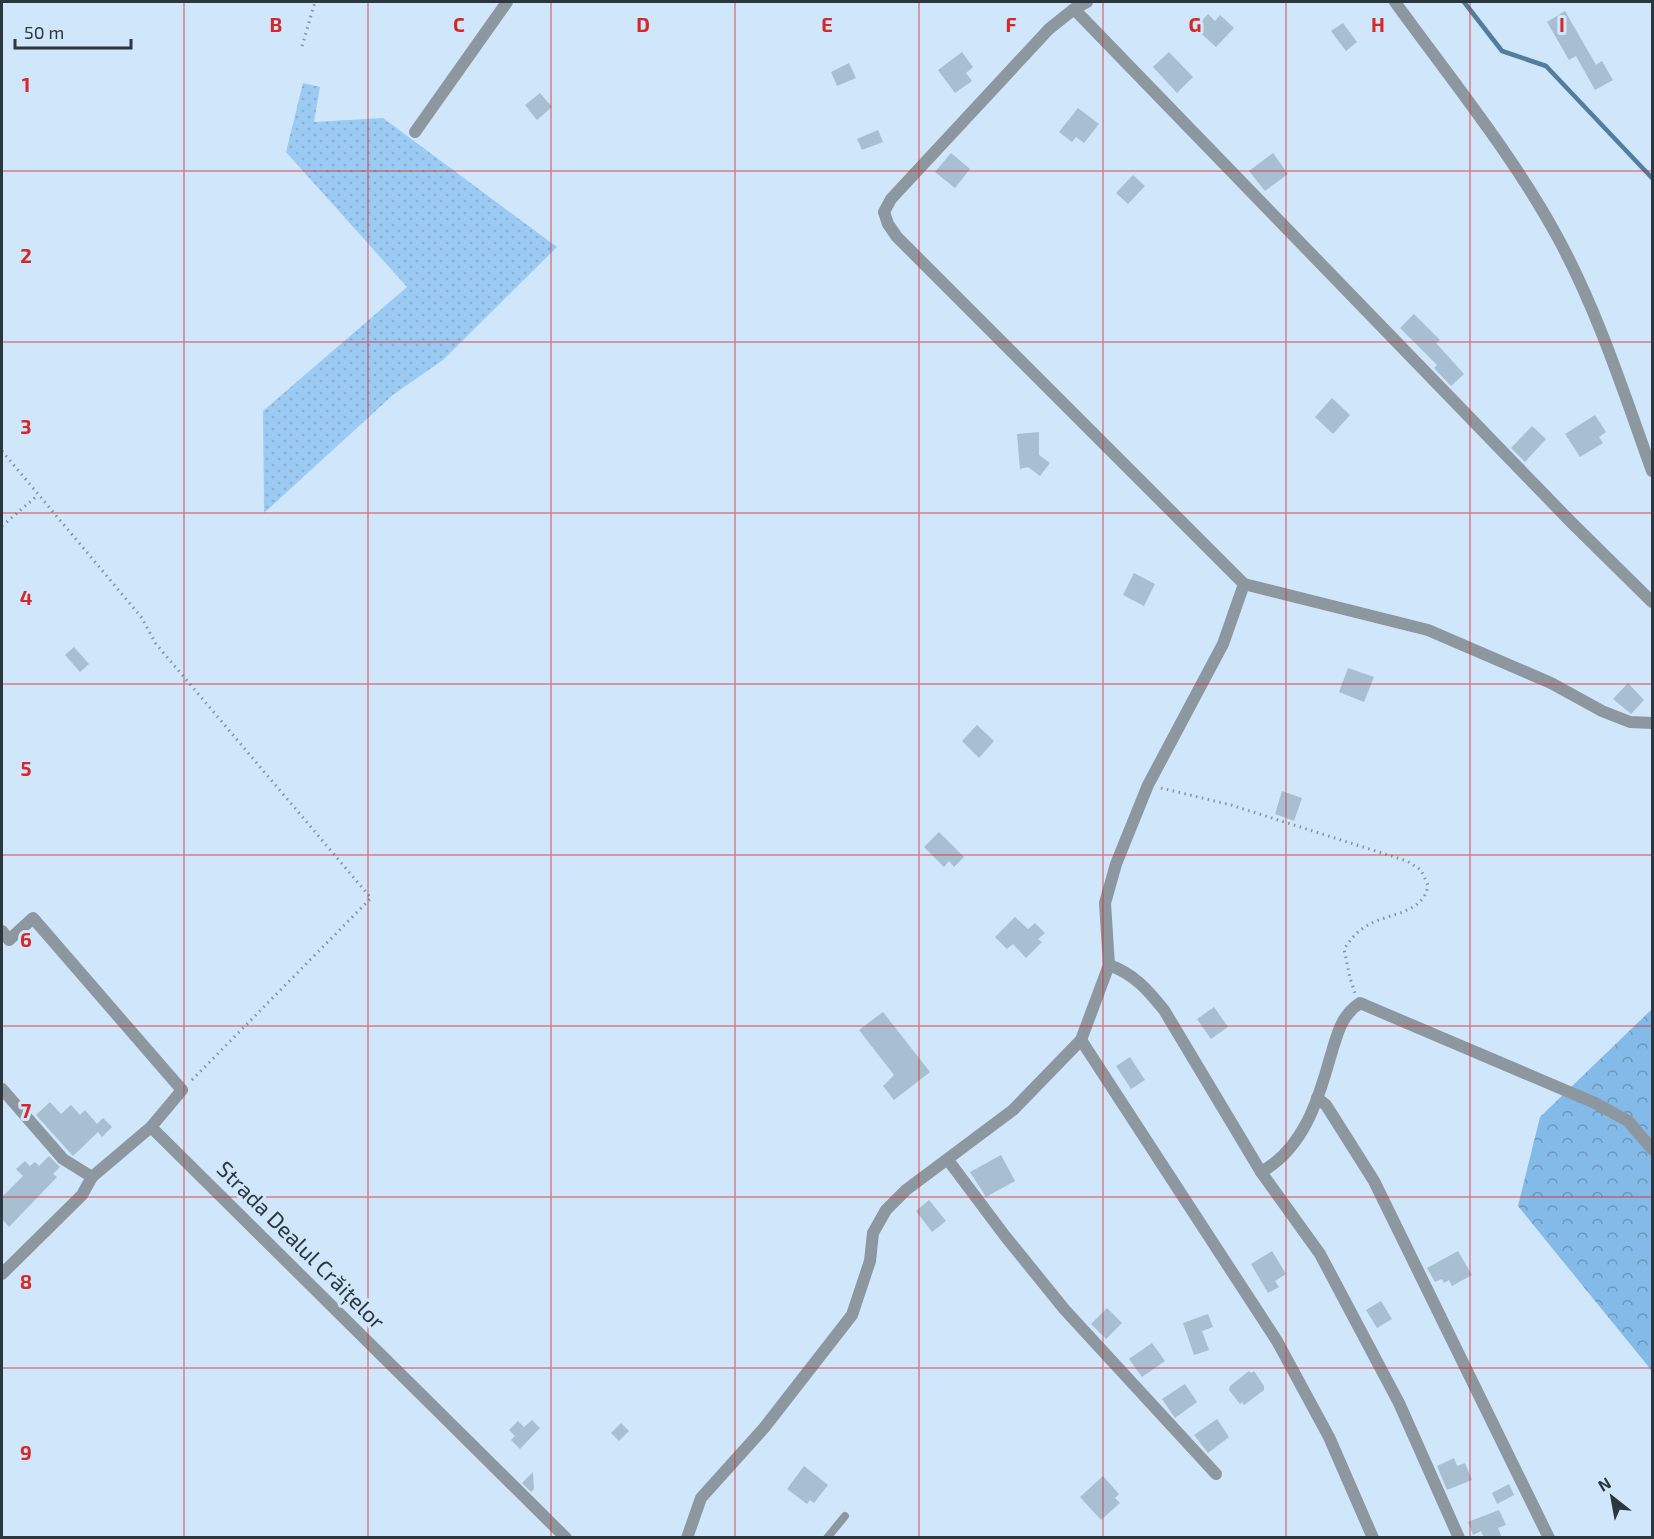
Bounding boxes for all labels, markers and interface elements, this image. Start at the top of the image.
scale bar [15,12,130,50]
text: B [270,12,282,36]
text: C [453,12,465,36]
text: D [636,12,650,36]
text: E [821,12,833,36]
text: F [1005,12,1017,36]
text: G [1189,12,1201,36]
text: H [1371,12,1385,36]
text: I [1559,12,1565,36]
text: 50 m [24,21,64,43]
text: 1 [22,72,30,96]
text: 2 [20,243,32,267]
text: 3 [20,414,32,438]
text: 4 [20,585,33,609]
text: 5 [20,756,32,780]
text: 6 [20,927,32,951]
text: 7 [21,1098,32,1122]
street label: Strada Dealul Crăițelor [211,1155,391,1335]
text: 8 [20,1269,32,1293]
text: 9 [20,1440,32,1464]
north arrow [1582,1467,1642,1527]
text: N [1594,1473,1614,1495]

